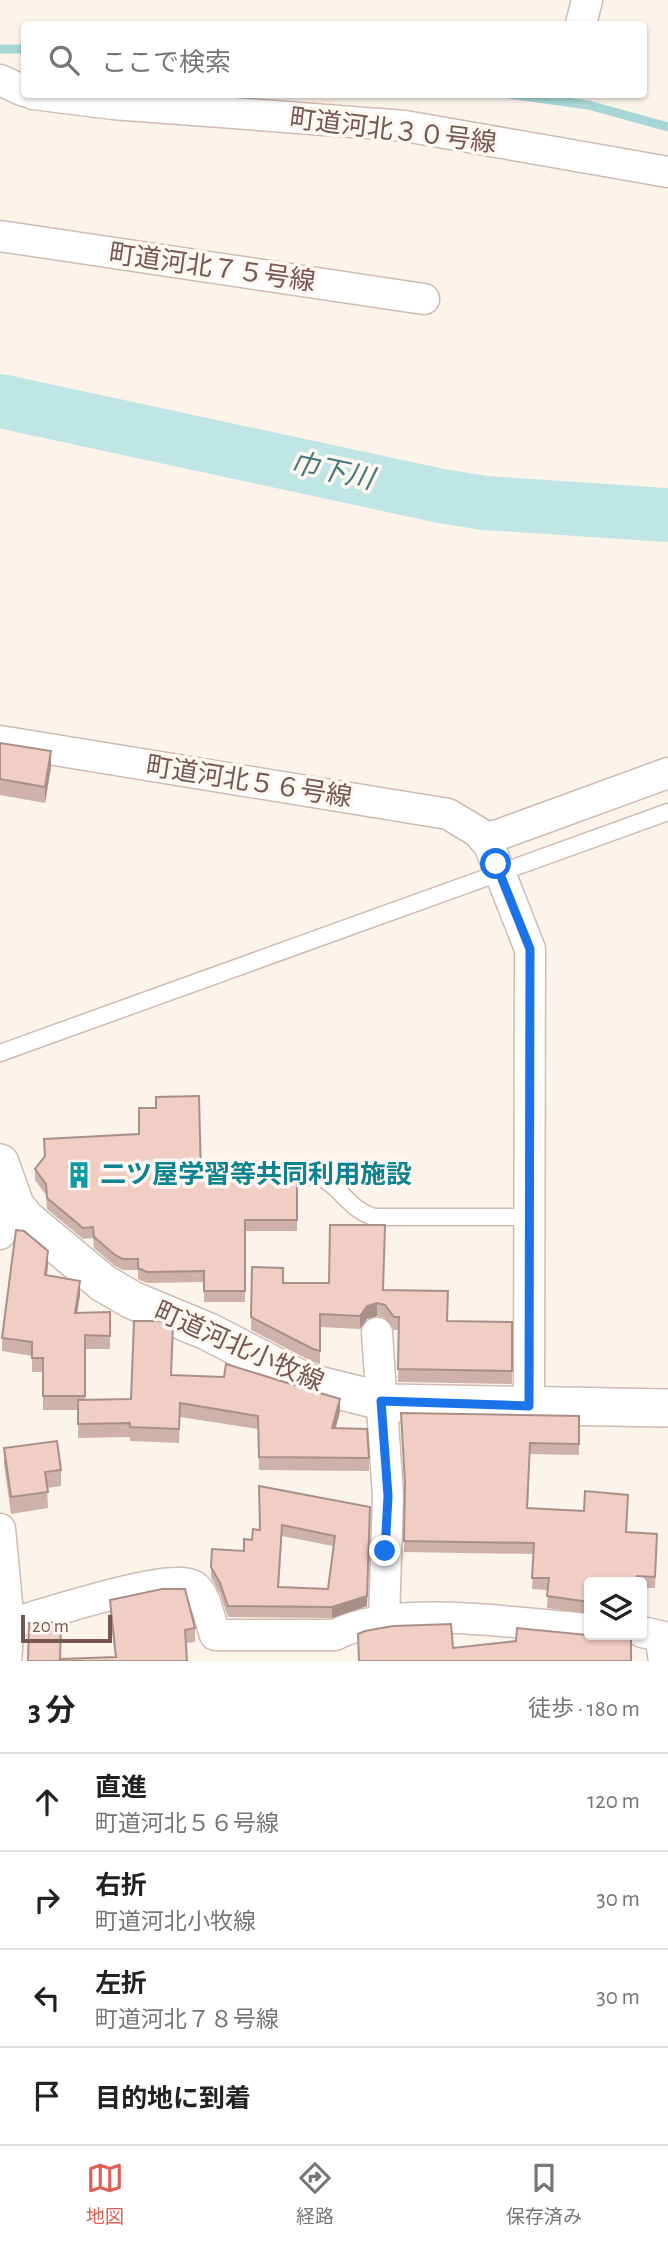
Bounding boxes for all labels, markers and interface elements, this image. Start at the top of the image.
search box [21,21,647,98]
icon: search [45,41,83,79]
text: ここで検索 [101,50,231,76]
street label: 町道河北３０号線 [288,104,498,157]
street label: 町道河北７５号線 [107,240,317,295]
water label: 巾下川 [288,448,379,495]
street label: 町道河北５６号線 [144,752,354,811]
route start [480,848,511,879]
building icon: 二ツ屋学習等共同利用施設 [64,1160,94,1190]
place label: 二ツ屋学習等共同利用施設 [100,1160,412,1188]
street label: 町道河北小牧線 [151,1297,328,1396]
route end [369,1535,400,1566]
map controls [584,1577,647,1640]
button: layers [584,1577,647,1640]
scale bar [21,1612,112,1644]
text: 20 m [32,1617,69,1636]
text: 3 分 [28,1696,75,1726]
text: 徒歩 · 180 m [528,1698,640,1721]
text: 直進 [95,1775,147,1801]
icon: ahead [28,1783,66,1821]
text: 120 m [587,1790,640,1813]
text: 町道河北５６号線 [95,1813,279,1836]
text: 右折 [95,1873,147,1899]
icon: right [28,1881,66,1919]
text: 30 m [596,1888,640,1911]
text: 町道河北小牧線 [95,1911,256,1934]
text: 左折 [95,1971,147,1997]
icon: left [28,1979,66,2017]
text: 30 m [596,1986,640,2009]
text: 町道河北７８号線 [95,2009,279,2032]
icon: arrive [28,2077,66,2115]
text: 目的地に到着 [95,2086,251,2112]
tab: 地図 [86,2159,124,2229]
tab: 経路 [296,2159,334,2229]
tab: 保存済み [506,2159,582,2229]

